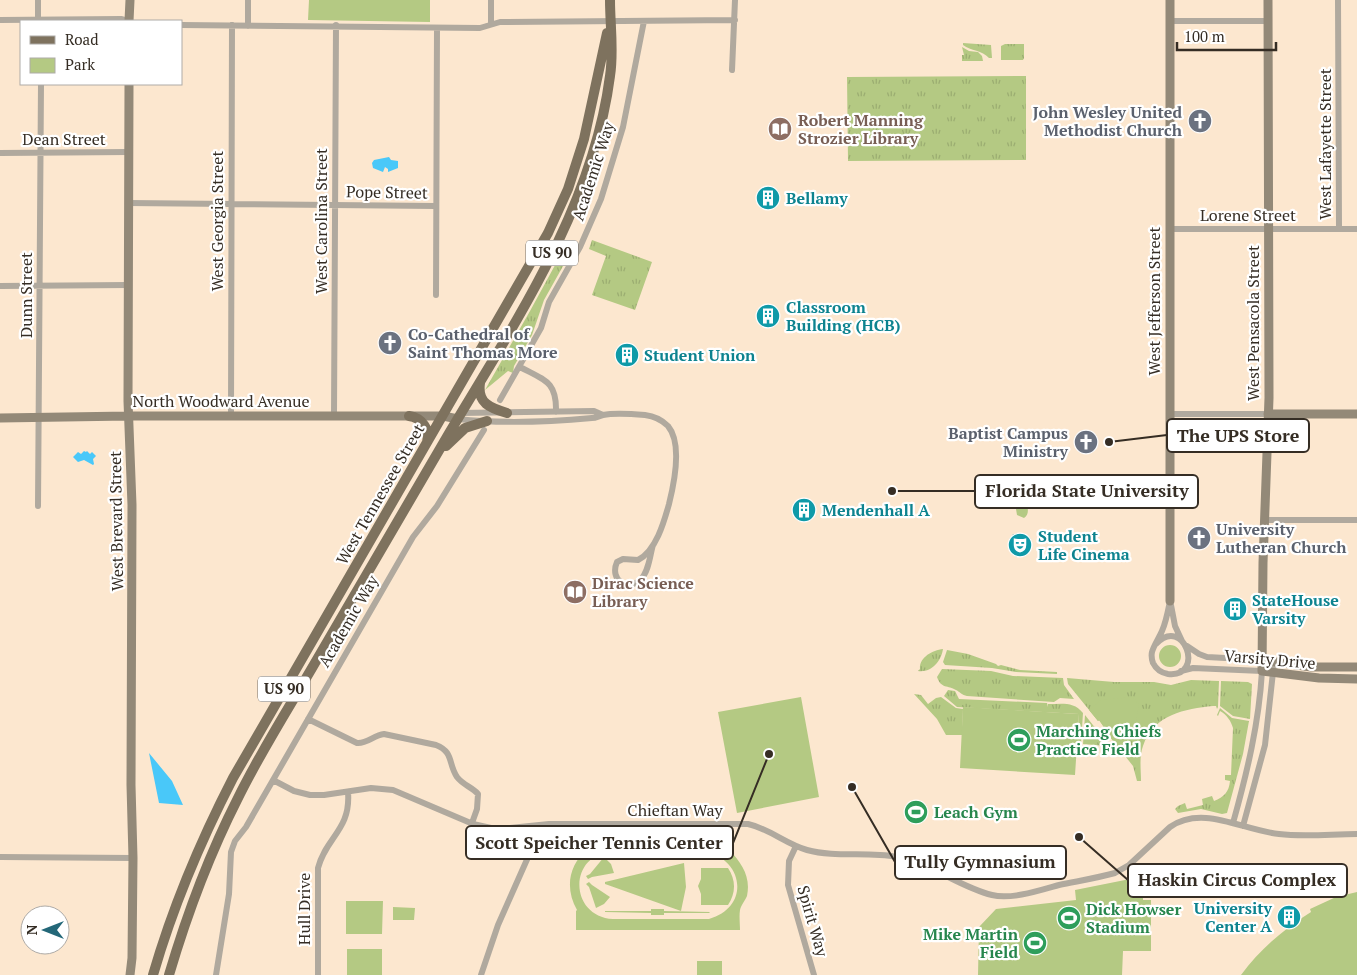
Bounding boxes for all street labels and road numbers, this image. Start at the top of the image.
street label: West Lafayette Street [1314,68,1336,220]
street label: Academic Way [567,118,620,223]
street label: Dean Street [22,128,106,150]
street label: West Carolina Street [310,148,332,294]
street label: West Georgia Street [206,151,228,291]
street label: Pope Street [346,180,428,204]
street label: Lorene Street [1200,204,1296,226]
street label: West Jefferson Street [1143,226,1165,375]
road number: US 90 [526,240,578,266]
street label: West Pensacola Street [1242,245,1264,401]
street label: Dunn Street [15,252,37,338]
street label: North Woodward Avenue [132,390,310,412]
street label: West Tennessee Street [331,419,429,568]
street label: West Brevard Street [104,451,128,591]
street label: Academic Way [313,570,384,671]
street label: Varsity Drive [1223,644,1317,674]
road number: US 90 [258,676,310,702]
street label: Chieftan Way [627,799,724,821]
street label: Hull Drive [293,873,315,945]
street label: Spirit Way [792,883,834,960]

